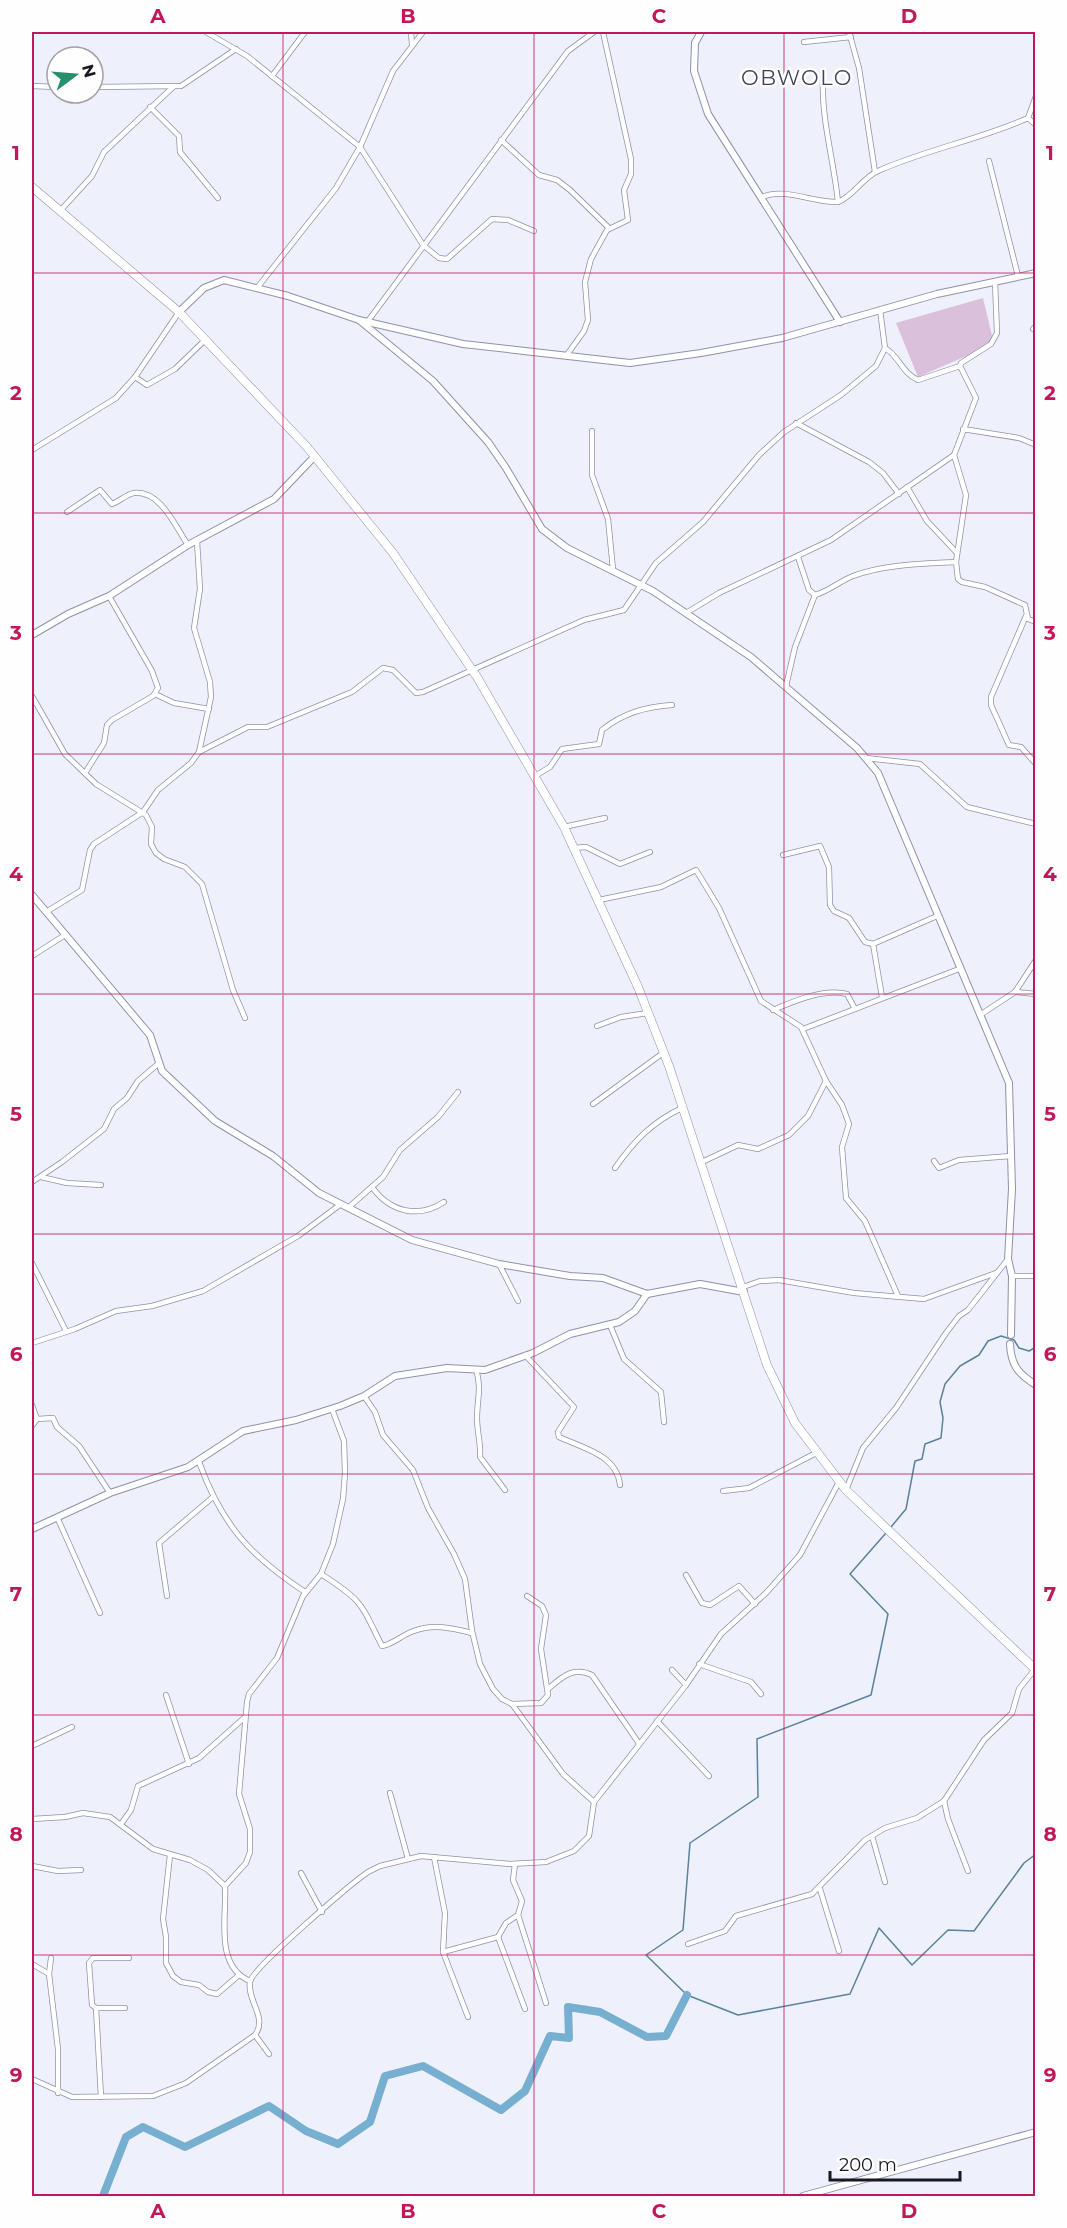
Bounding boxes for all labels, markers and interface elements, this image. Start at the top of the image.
text: A [149,4,166,28]
text: B [400,4,416,28]
text: C [652,4,667,28]
text: D [901,4,917,28]
north arrow [45,45,105,105]
text: N [78,62,100,80]
district label: OBWOLO [741,65,853,90]
text: 1 [12,141,20,165]
text: 1 [1046,141,1054,165]
text: 2 [10,381,22,405]
text: 2 [1044,381,1056,405]
text: 3 [9,621,22,645]
text: 3 [1043,621,1056,645]
text: 4 [9,862,23,886]
text: 4 [1043,862,1057,886]
text: 5 [10,1102,22,1126]
text: 5 [1044,1102,1056,1126]
text: 6 [10,1342,23,1366]
text: 6 [1044,1342,1057,1366]
text: 7 [10,1582,22,1606]
text: 7 [1044,1582,1056,1606]
text: 8 [9,1822,23,1846]
text: 8 [1043,1822,1057,1846]
text: 9 [10,2063,22,2087]
text: 9 [1044,2063,1056,2087]
scale bar [830,2144,960,2182]
text: 200 m [839,2154,897,2176]
text: A [149,2199,166,2223]
text: B [400,2199,416,2223]
text: C [652,2199,667,2223]
text: D [901,2199,917,2223]

